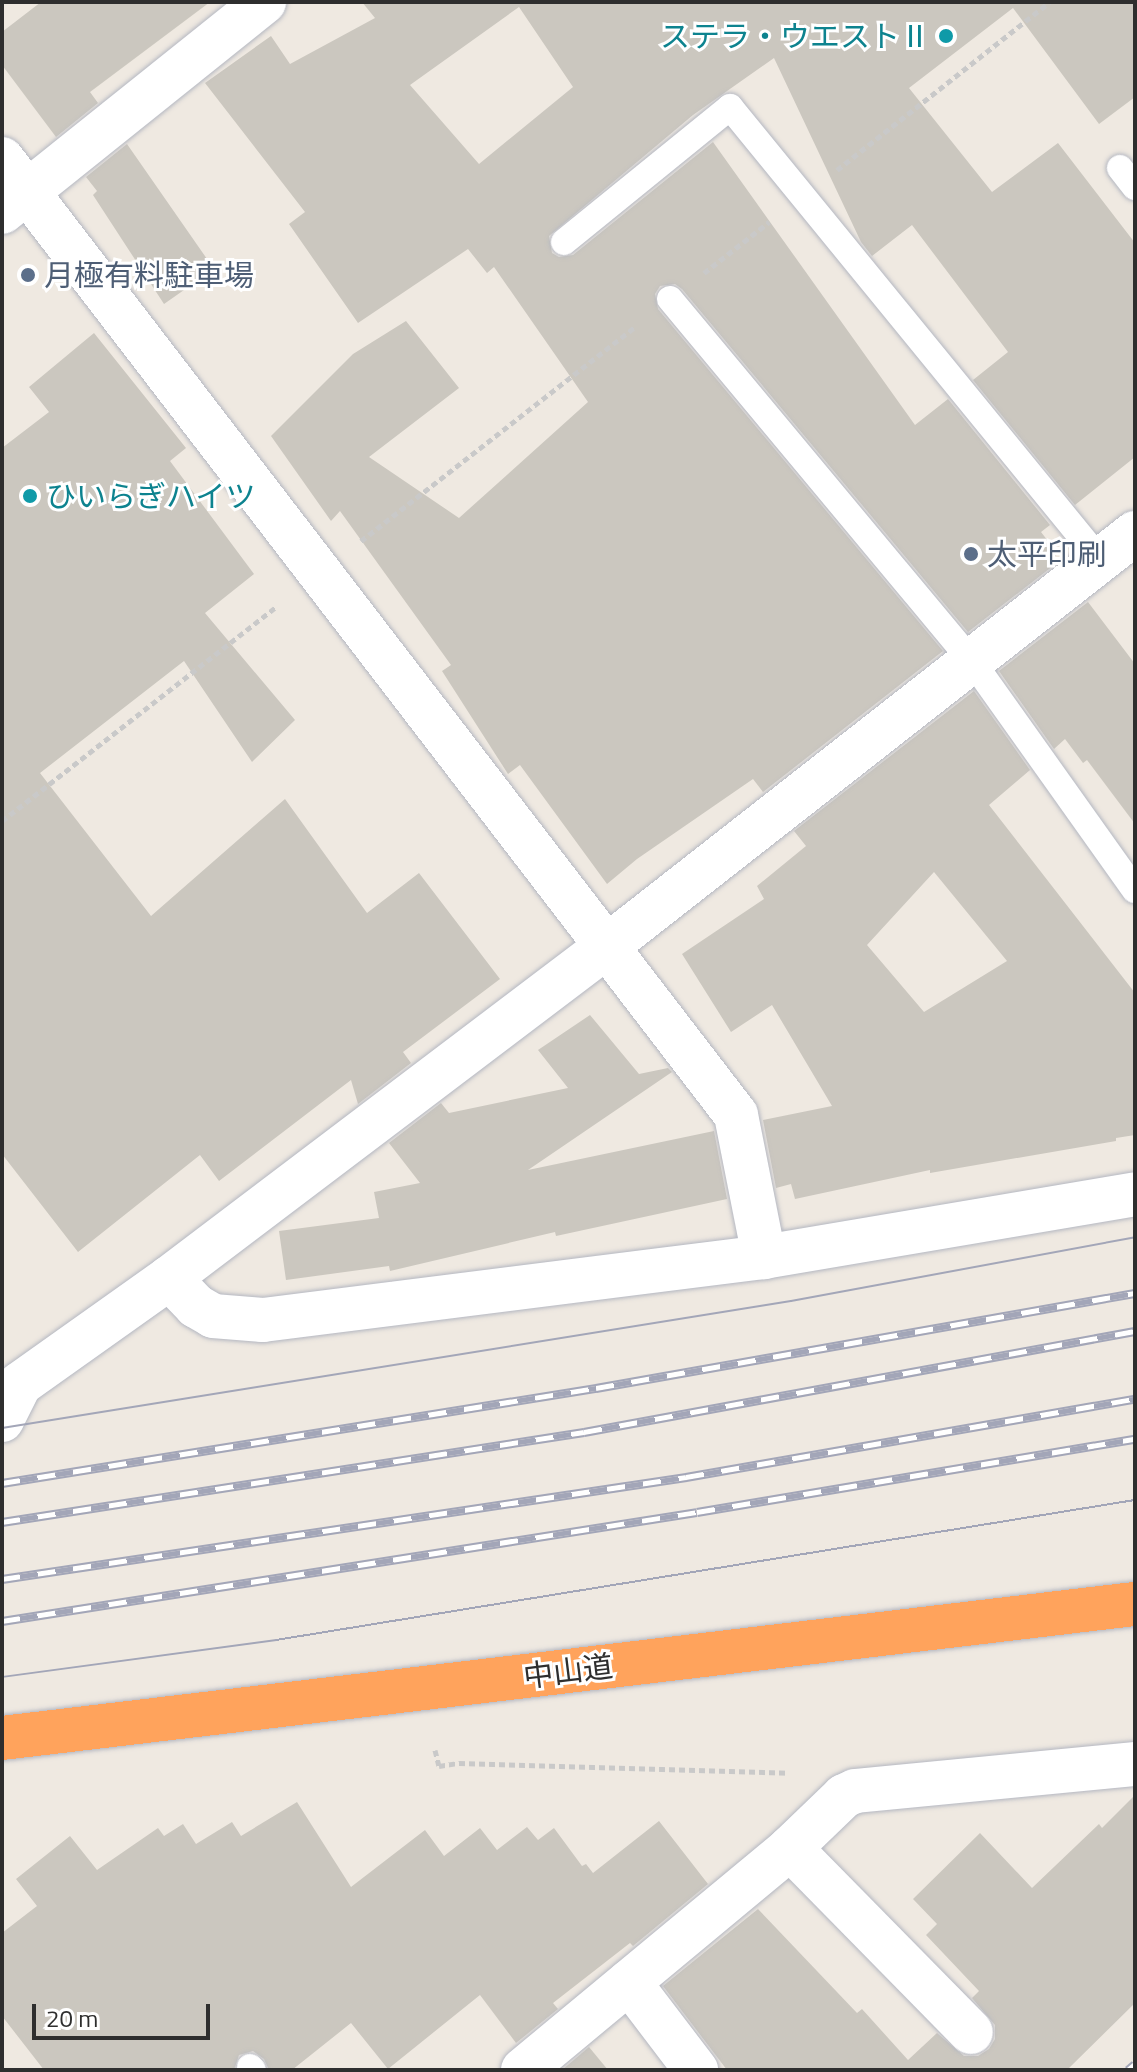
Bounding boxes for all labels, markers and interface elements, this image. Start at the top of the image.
place label: ステラ・ウエストⅡ [660,18,930,54]
marker: ステラ・ウエストⅡ [937,27,955,45]
place label: 月極有料駐車場 [44,257,254,293]
marker: 月極有料駐車場 [19,266,37,284]
place label: ひいらぎハイツ [46,478,256,514]
marker: ひいらぎハイツ [21,487,39,505]
place label: 太平印刷 [987,536,1107,572]
marker: 太平印刷 [962,545,980,563]
street label: 中山道 [521,1648,615,1694]
scale bar [36,1988,214,2038]
text: 20 m [46,2000,98,2036]

